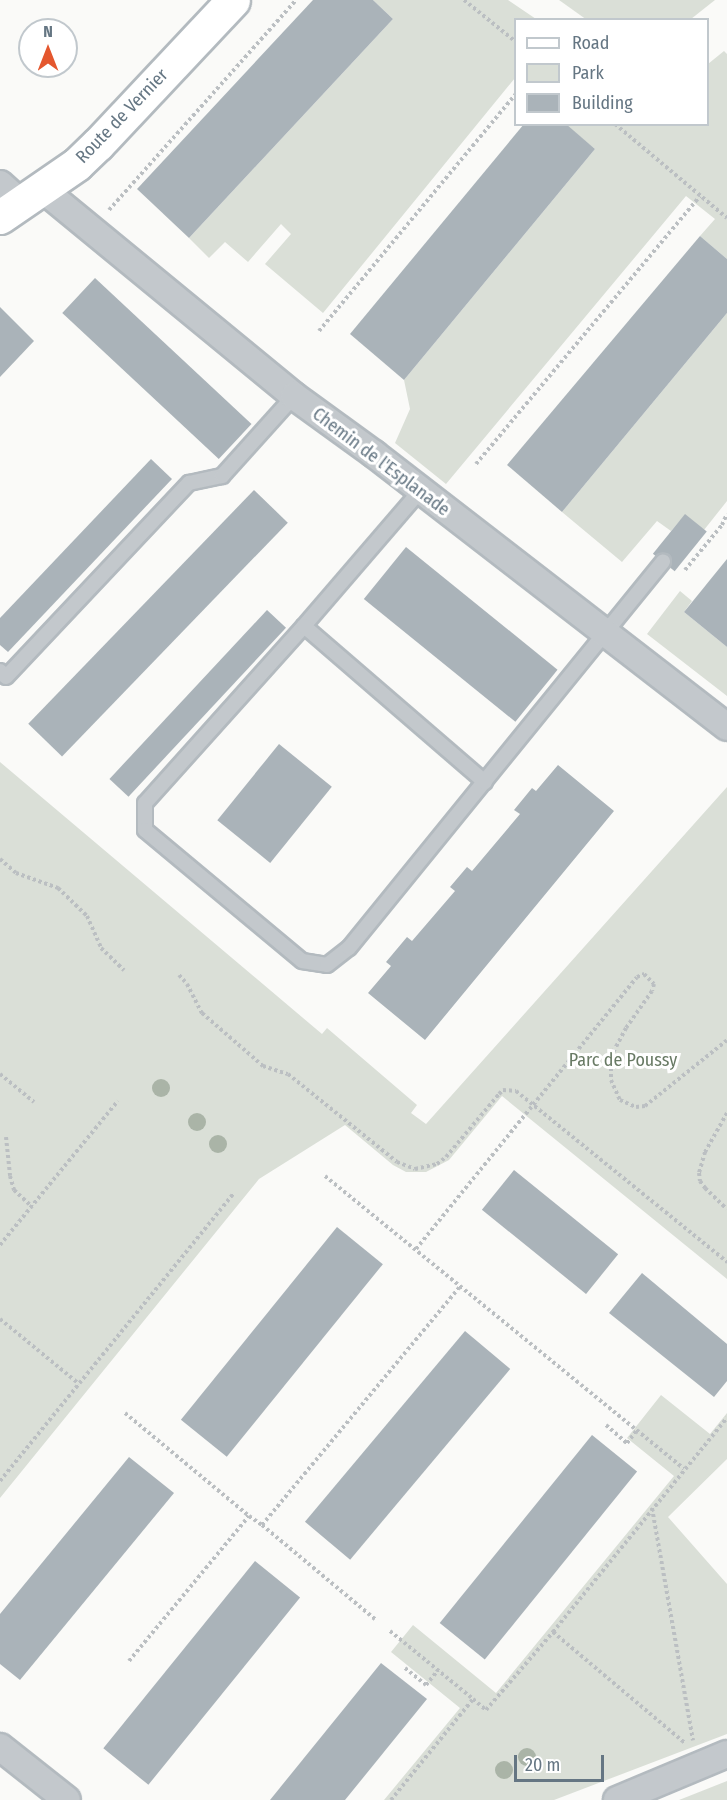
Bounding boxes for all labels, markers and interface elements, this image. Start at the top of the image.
north arrow [18,18,78,78]
legend [514,18,709,126]
text: N [43,22,53,41]
text: Road [572,32,609,54]
text: Park [572,62,604,84]
street label: Route de Vernier [72,64,172,168]
text: Building [572,92,633,114]
street label: Chemin de l'Esplanade [308,403,454,521]
park label: Parc de Poussy [569,1049,677,1071]
scale bar [517,1743,607,1781]
text: 20 m [525,1754,560,1776]

